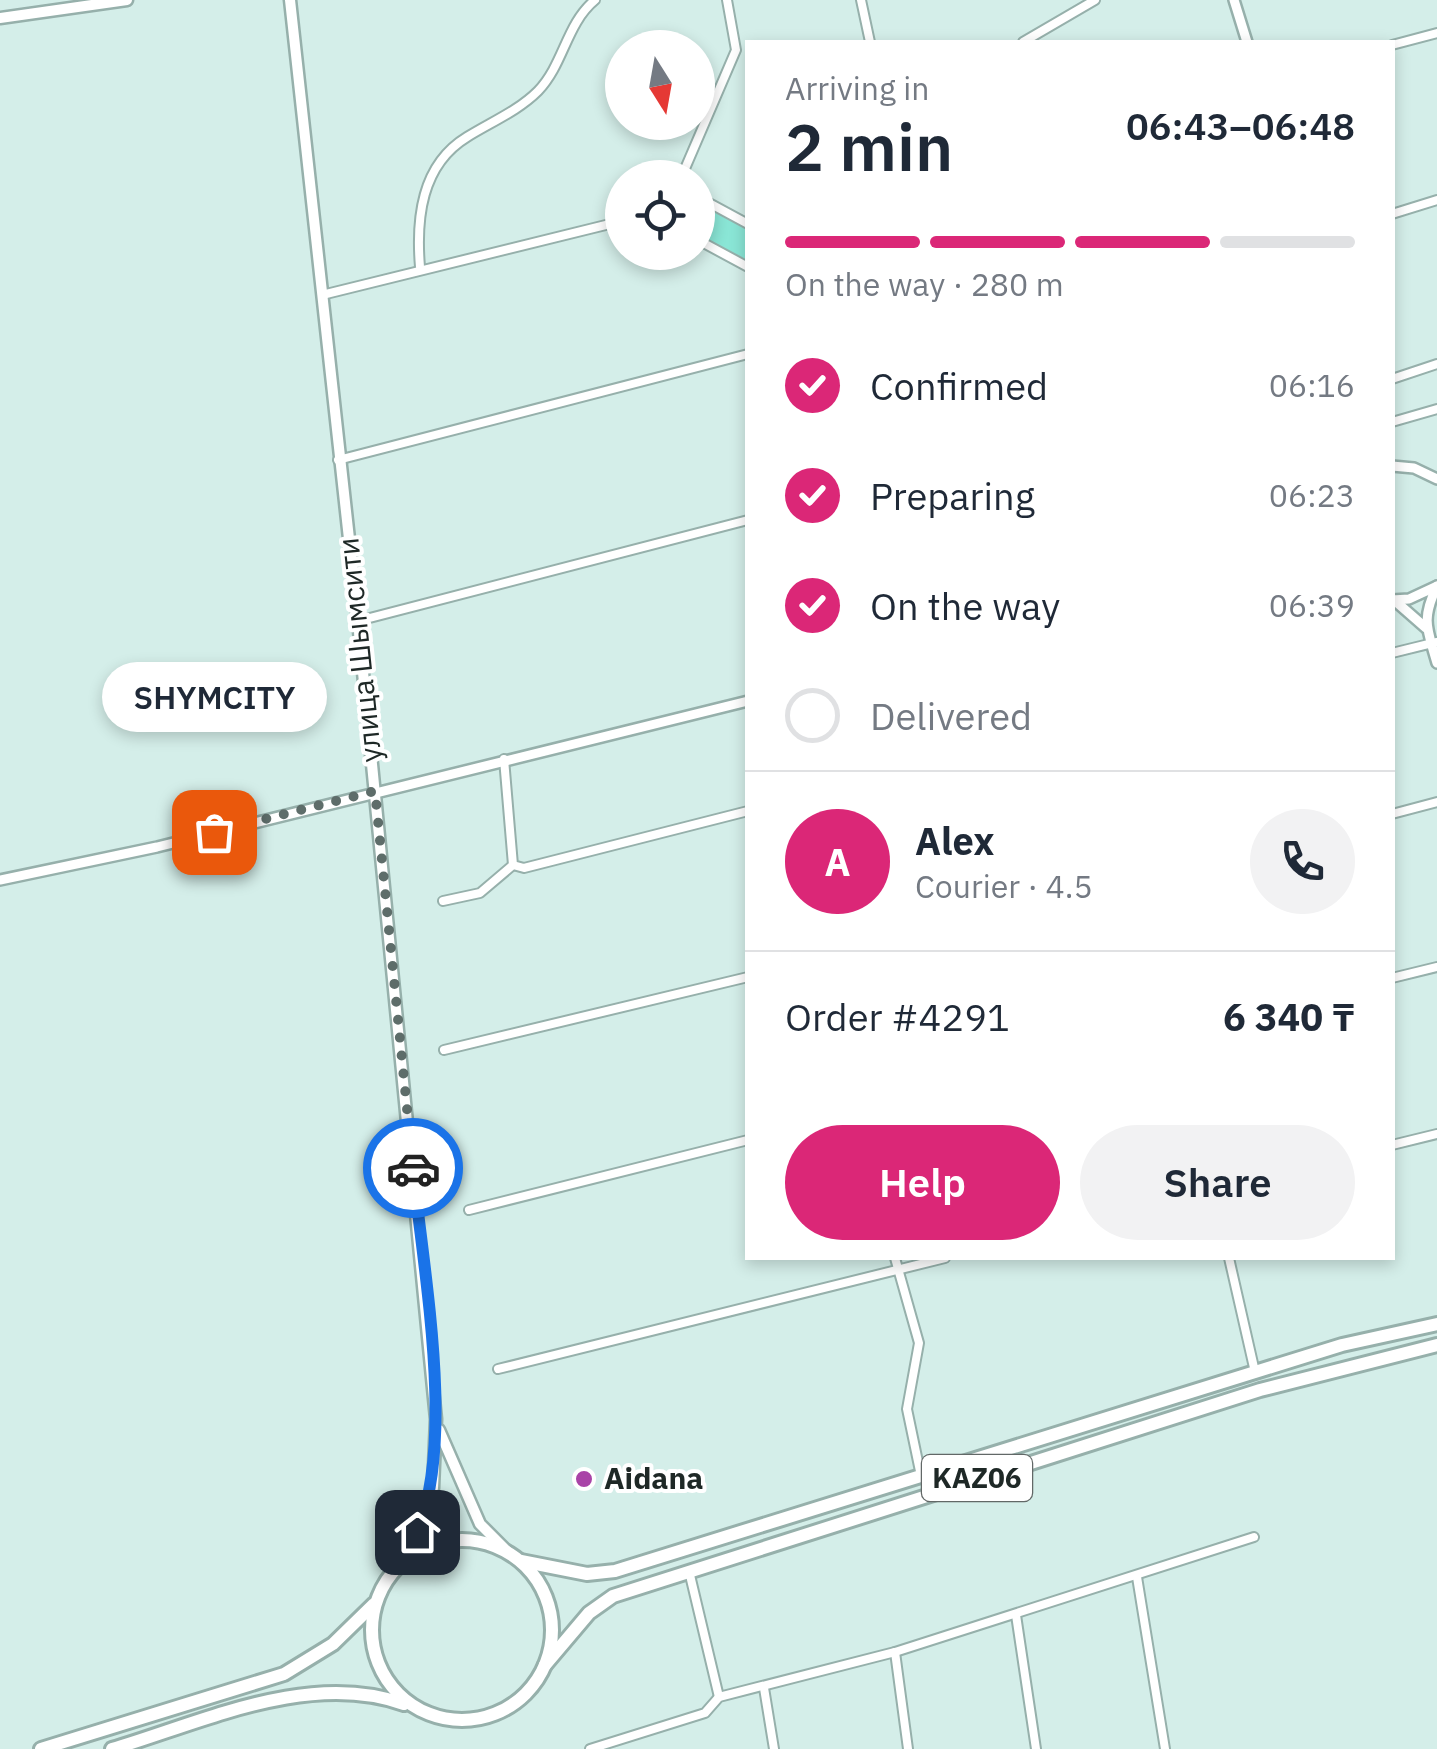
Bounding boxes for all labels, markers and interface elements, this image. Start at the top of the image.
north arrow [605,30,715,140]
map controls [605,30,715,270]
text: Arriving in [785,67,930,109]
text: 06:43–06:48 [1126,101,1355,150]
text: 2 min [785,104,953,189]
button: locate [605,160,715,270]
text: On the way · 280 m [785,263,1064,305]
icon: check [785,358,840,413]
text: Confirmed [870,361,1048,410]
text: 06:16 [1269,364,1355,406]
icon: check [785,468,840,523]
text: Preparing [870,471,1035,520]
text: 06:23 [1269,474,1355,516]
street label: улица Шымсити [327,536,390,765]
icon: check [785,578,840,633]
text: On the way [870,581,1060,630]
text: 06:39 [1269,584,1355,626]
callout: SHYMCITY [101,662,326,732]
text: SHYMCITY [134,676,295,718]
text: Delivered [870,691,1032,740]
pin [172,790,257,875]
icon: bag [187,805,242,860]
button: phone [1250,809,1355,914]
text: Alex [915,816,995,865]
text: A [824,837,851,886]
text: Courier · 4.5 [915,865,1093,907]
text: Order #4291 [785,992,1010,1041]
text: 6 340 ₸ [1223,992,1355,1041]
courier [363,1118,463,1218]
button: Help [785,1125,1060,1240]
button: Share [1080,1125,1355,1240]
icon: car [386,1141,441,1196]
road number: KАZ06 [922,1455,1032,1501]
place label: Aidana [604,1458,703,1497]
marker: Aidana [573,1468,595,1490]
pin [375,1490,460,1575]
icon: home [390,1505,445,1560]

